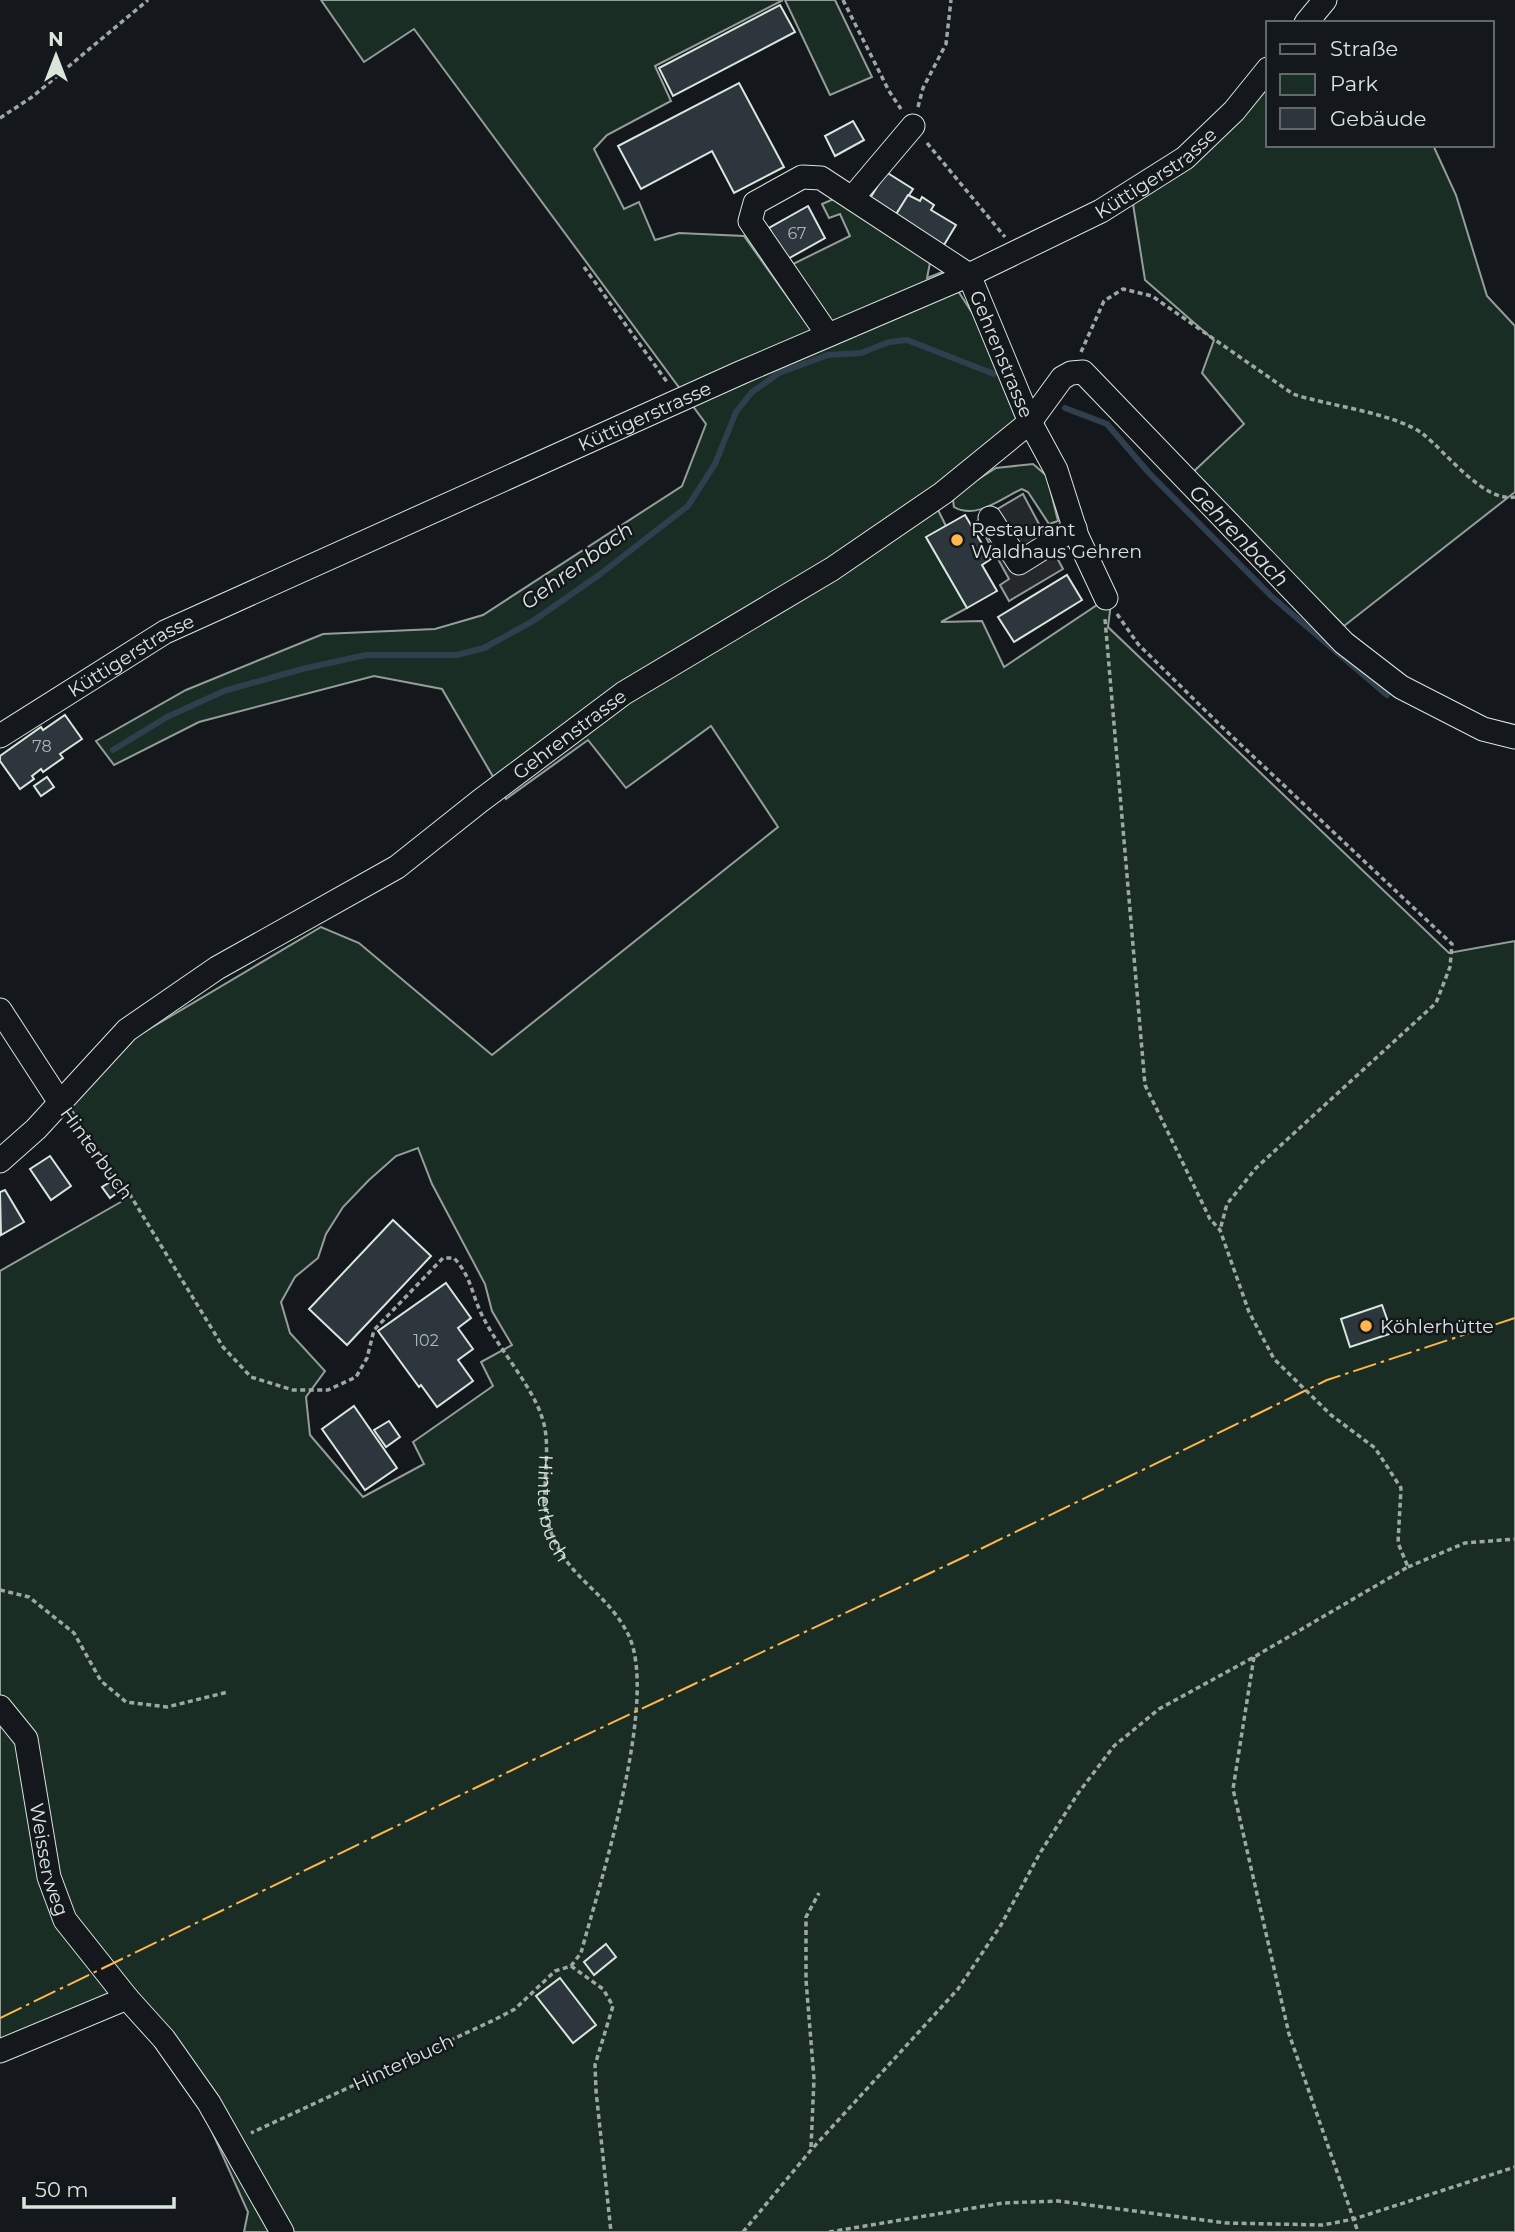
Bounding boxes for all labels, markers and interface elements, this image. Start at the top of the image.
north arrow [21,21,91,91]
legend [1266,21,1494,147]
text: N [48,28,64,51]
text: Straße [1330,36,1398,61]
text: Park [1330,71,1378,96]
text: Gebäude [1330,106,1427,131]
street label: Küttigerstrasse [1091,123,1221,224]
house number: 67 [787,224,807,243]
street label: Gehrenstrasse [965,287,1038,421]
street label: Küttigerstrasse [575,377,715,456]
water label: Gehrenbach [1184,479,1294,592]
water label: Gehrenbach [516,517,638,615]
place label: Restaurant Waldhaus Gehren [971,518,1142,563]
marker: Restaurant Waldhaus Gehren [949,532,965,548]
street label: Küttigerstrasse [64,609,198,702]
street label: Gehrenstrasse [508,684,631,784]
house number: 78 [32,737,52,756]
street label: Hinterbuch [55,1103,138,1204]
place label: Köhlerhütte [1380,1315,1494,1338]
marker: Köhlerhütte [1358,1318,1374,1334]
house number: 102 [413,1331,439,1350]
street label: Hinterbuch [533,1454,574,1566]
street label: Weisserweg [25,1801,73,1919]
street label: Hinterbuch [349,2029,457,2096]
scale bar [24,2166,175,2210]
text: 50 m [35,2177,89,2202]

